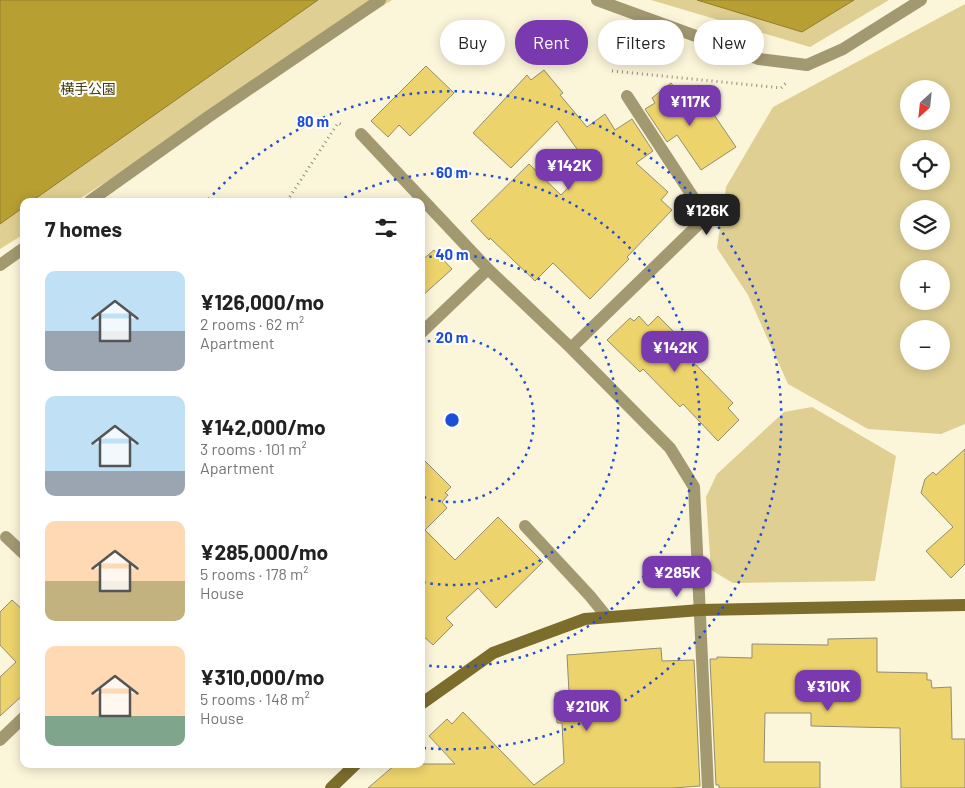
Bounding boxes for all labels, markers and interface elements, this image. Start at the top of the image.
chip: Buy [440,20,505,65]
chip: Rent [515,20,588,65]
chip: Filters [598,20,684,65]
chip: New [694,20,764,65]
park label: 横手公園 [60,80,116,97]
north arrow [900,80,950,130]
map controls [900,80,950,370]
pin: ¥117K [655,84,725,127]
text: ¥117K [670,91,710,110]
text: 80 m [297,112,329,130]
button: locate [900,140,950,190]
pin: ¥142K [534,148,604,191]
text: ¥142K [546,155,592,174]
text: 60 m [436,163,468,181]
pin: ¥126K [672,194,742,236]
text: ¥126K [685,200,729,219]
button: layers [900,200,950,250]
icon: filters [372,214,400,242]
text: 7 homes [45,216,122,241]
text: 40 m [435,245,469,263]
button: + [900,260,950,310]
text: ¥126,000/mo [200,289,324,314]
icon: home [85,291,145,351]
text: 2 rooms · 62 m² [200,314,304,333]
button: − [900,320,950,370]
text: 20 m [436,328,468,346]
pin: ¥142K [640,330,710,373]
text: Apartment [200,333,275,352]
text: ¥142K [652,337,698,356]
centre of rings [443,411,461,429]
text: ¥142,000/mo [200,414,326,439]
icon: home [85,416,145,476]
text: 3 rooms · 101 m² [200,439,307,458]
text: Apartment [200,458,275,477]
text: ¥285,000/mo [200,539,328,564]
icon: home [85,541,145,601]
pin: ¥285K [642,556,712,598]
text: ¥285K [653,562,701,581]
text: 5 rooms · 178 m² [200,564,308,583]
text: House [200,583,244,602]
text: ¥310,000/mo [200,664,325,689]
icon: home [85,666,145,726]
pin: ¥310K [793,670,863,712]
text: ¥310K [806,676,850,695]
text: 5 rooms · 148 m² [200,689,310,708]
pin: ¥210K [552,690,622,732]
text: ¥210K [565,696,609,715]
text: House [200,708,244,727]

